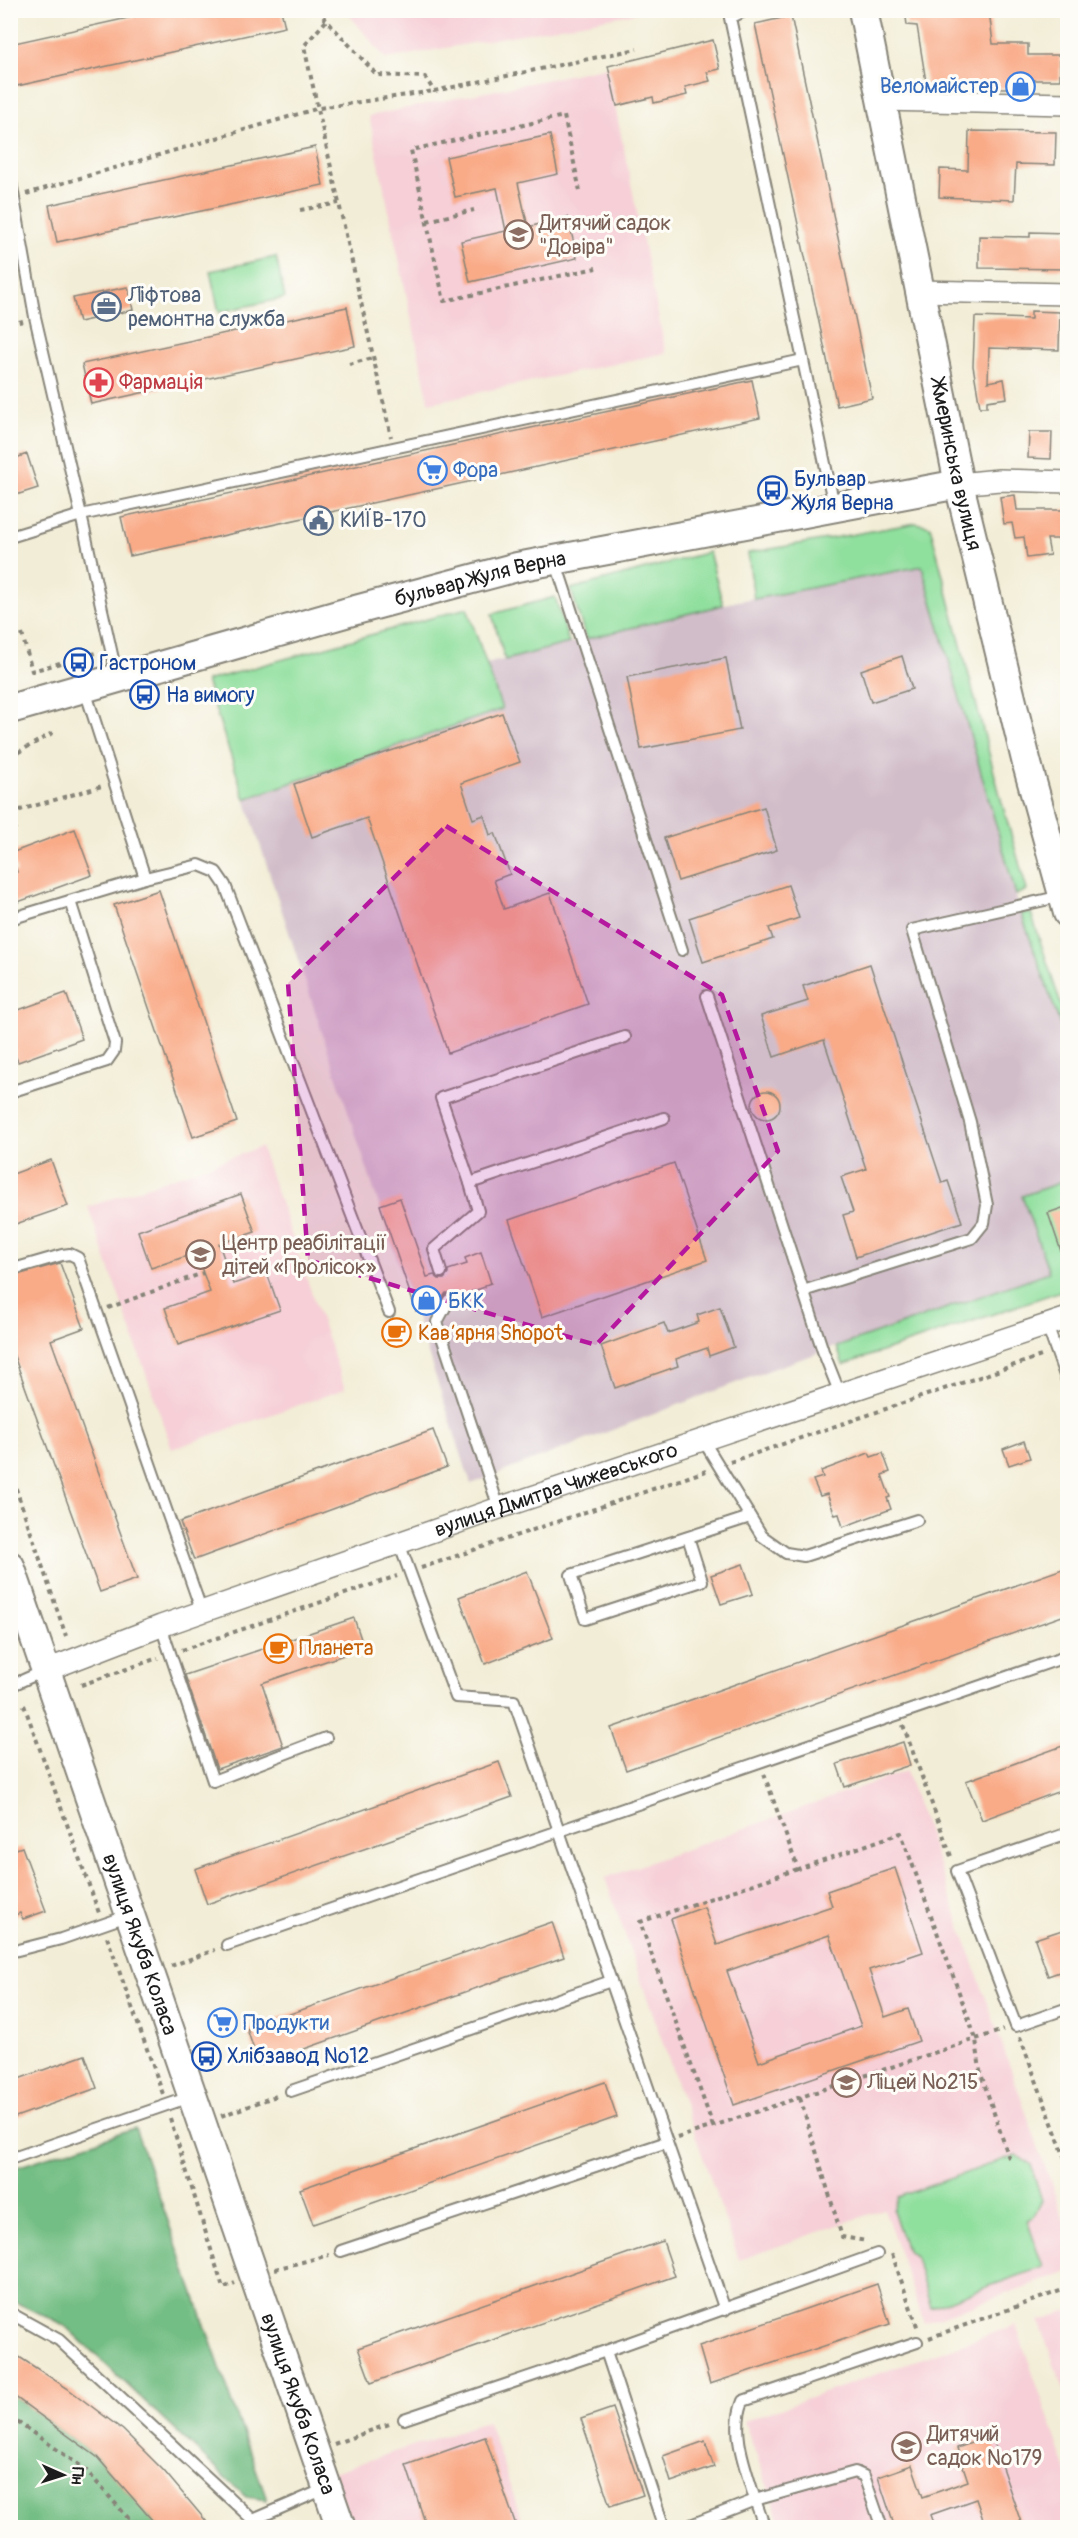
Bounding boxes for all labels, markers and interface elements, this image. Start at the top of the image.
shop icon: Веломайстер [1004,70,1036,102]
place label: Веломайстер [880,73,999,100]
place label: Дитячий садок "Довіра" [538,210,671,261]
school or university icon: Дитячий садок "Довіра" [502,219,534,251]
place label: Ліфтова ремонтна служба [127,282,285,333]
office icon: Ліфтова ремонтна служба [91,291,123,323]
pharmacy icon: Фармація [82,366,114,398]
place label: Фармація [119,369,203,396]
street label: Жмеринська вулиця [923,374,988,553]
supermarket icon: Фора [416,454,448,486]
place label: Фора [453,457,498,484]
place label: Бульвар Жуля Верна [791,466,893,517]
bus stop icon: Бульвар Жуля Верна [757,475,789,507]
public building icon: КИЇВ-170 [303,504,335,536]
place label: КИЇВ-170 [340,507,426,534]
street label: бульвар Жуля Верна [391,545,568,613]
bus stop icon: Гастроном [62,647,94,679]
place label: Гастроном [99,650,196,677]
bus stop icon: На вимогу [129,679,161,711]
place label: На вимогу [166,682,255,709]
place label: Центр реабілітації дітей «Пролісок» [222,1230,387,1281]
school or university icon: Центр реабілітації дітей «Пролісок» [185,1239,217,1271]
shop icon: БКК [411,1285,443,1317]
place label: БКК [448,1288,485,1315]
cafe icon: Кавʼярня Shopot [381,1317,413,1349]
place label: Кавʼярня Shopot [418,1320,564,1347]
street label: вулиця Дмитра Чижевського [431,1436,681,1544]
cafe icon: Планета [262,1632,294,1664]
place label: Планета [299,1635,374,1662]
street label: вулиця Якуба Коласа [96,1850,183,2039]
supermarket icon: Продукти [206,2007,238,2039]
place label: Продукти [243,2010,329,2037]
bus stop icon: Хлібзавод №12 [190,2040,222,2072]
place label: Хлібзавод №12 [227,2043,369,2070]
school or university icon: Ліцей №215 [830,2066,862,2098]
place label: Ліцей №215 [866,2069,978,2096]
street label: вулиця Якуба Коласа [254,2310,342,2498]
place label: Дитячий садок №179 [926,2421,1042,2472]
school or university icon: Дитячий садок №179 [890,2430,922,2462]
north arrow [33,2445,93,2505]
text: Пн [67,2466,87,2485]

